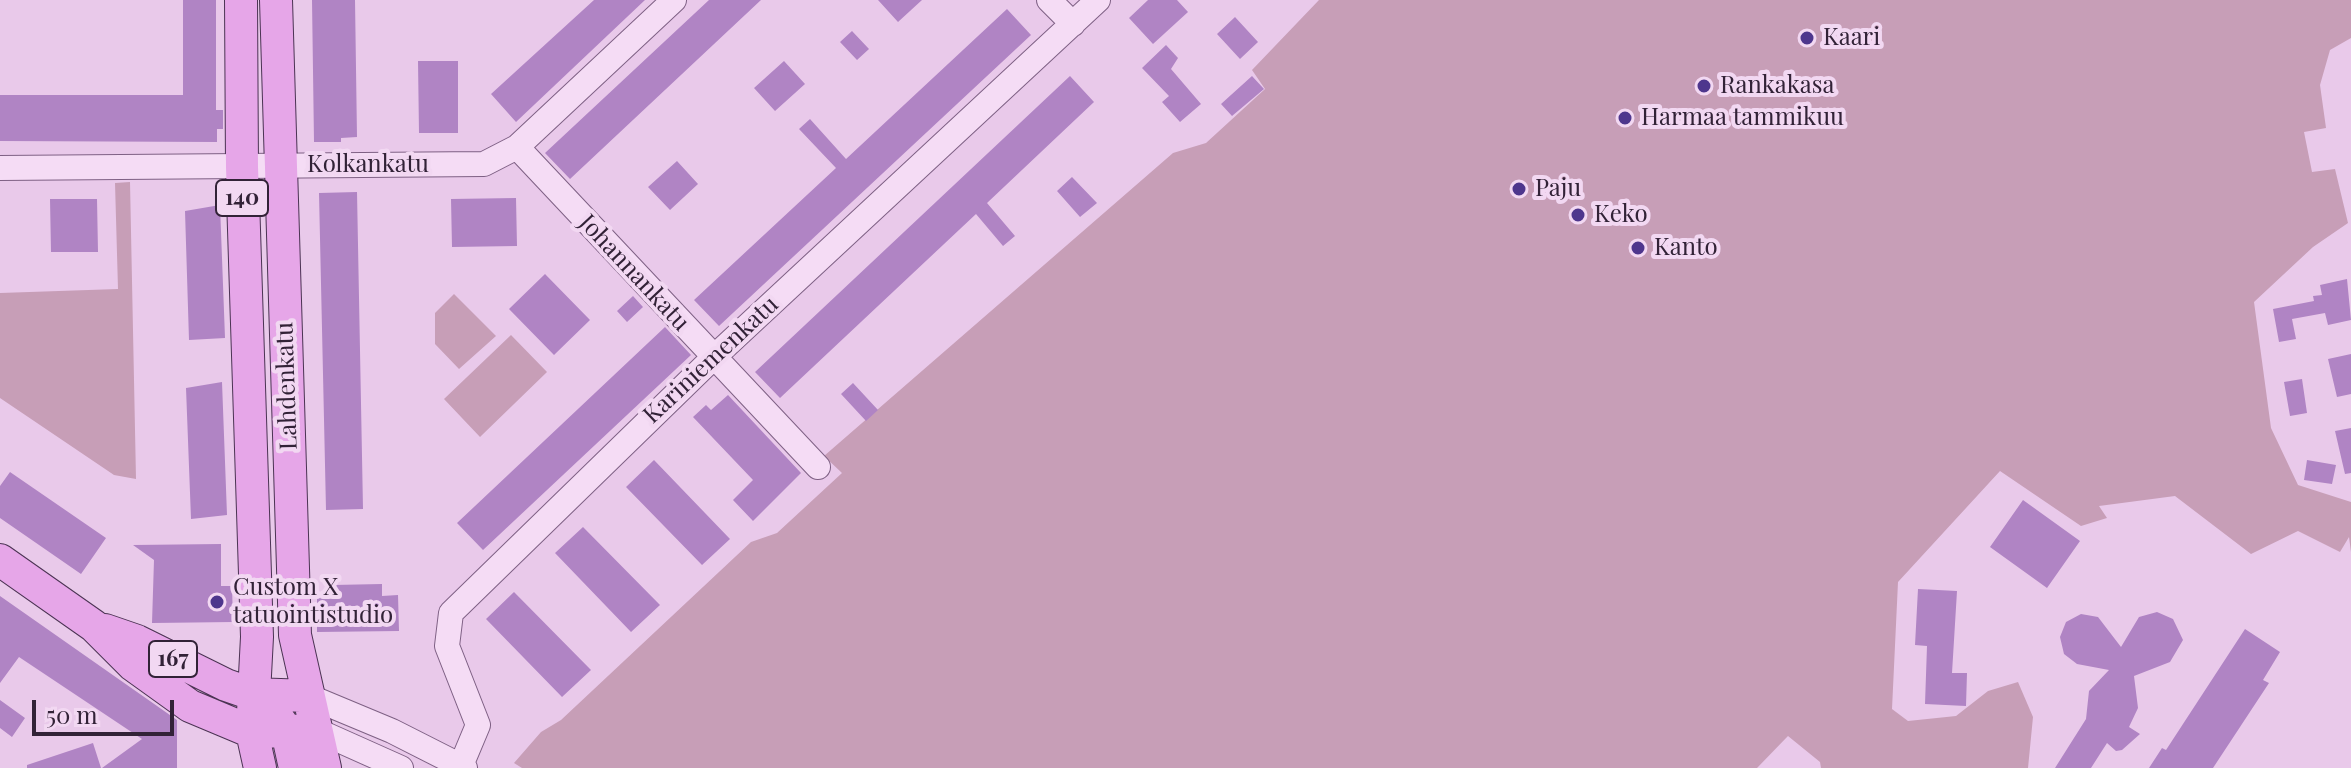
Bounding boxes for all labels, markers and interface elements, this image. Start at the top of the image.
place label: Kaari [1823,24,1880,52]
marker: Kaari [1798,29,1816,47]
place label: Rankakasa [1720,72,1834,100]
marker: Rankakasa [1695,77,1713,95]
place label: Harmaa tammikuu [1641,104,1844,132]
marker: Harmaa tammikuu [1616,109,1634,127]
street label: Kolkankatu [307,151,429,179]
place label: Paju [1535,175,1581,203]
road number: 140 [216,180,268,216]
marker: Paju [1510,180,1528,198]
place label: Keko [1594,201,1648,229]
marker: Keko [1569,206,1587,224]
street label: Johannankatu [573,209,695,337]
place label: Kanto [1654,234,1718,262]
marker: Kanto [1629,239,1647,257]
street label: Kariniemenkatu [638,290,784,430]
street label: Lahdenkatu [270,322,304,450]
place label: Custom X tatuointistudio [233,574,393,630]
marker: Custom X tatuointistudio [208,593,226,611]
road number: 167 [149,641,197,677]
scale bar [36,684,178,734]
text: 50 m [46,698,98,730]

